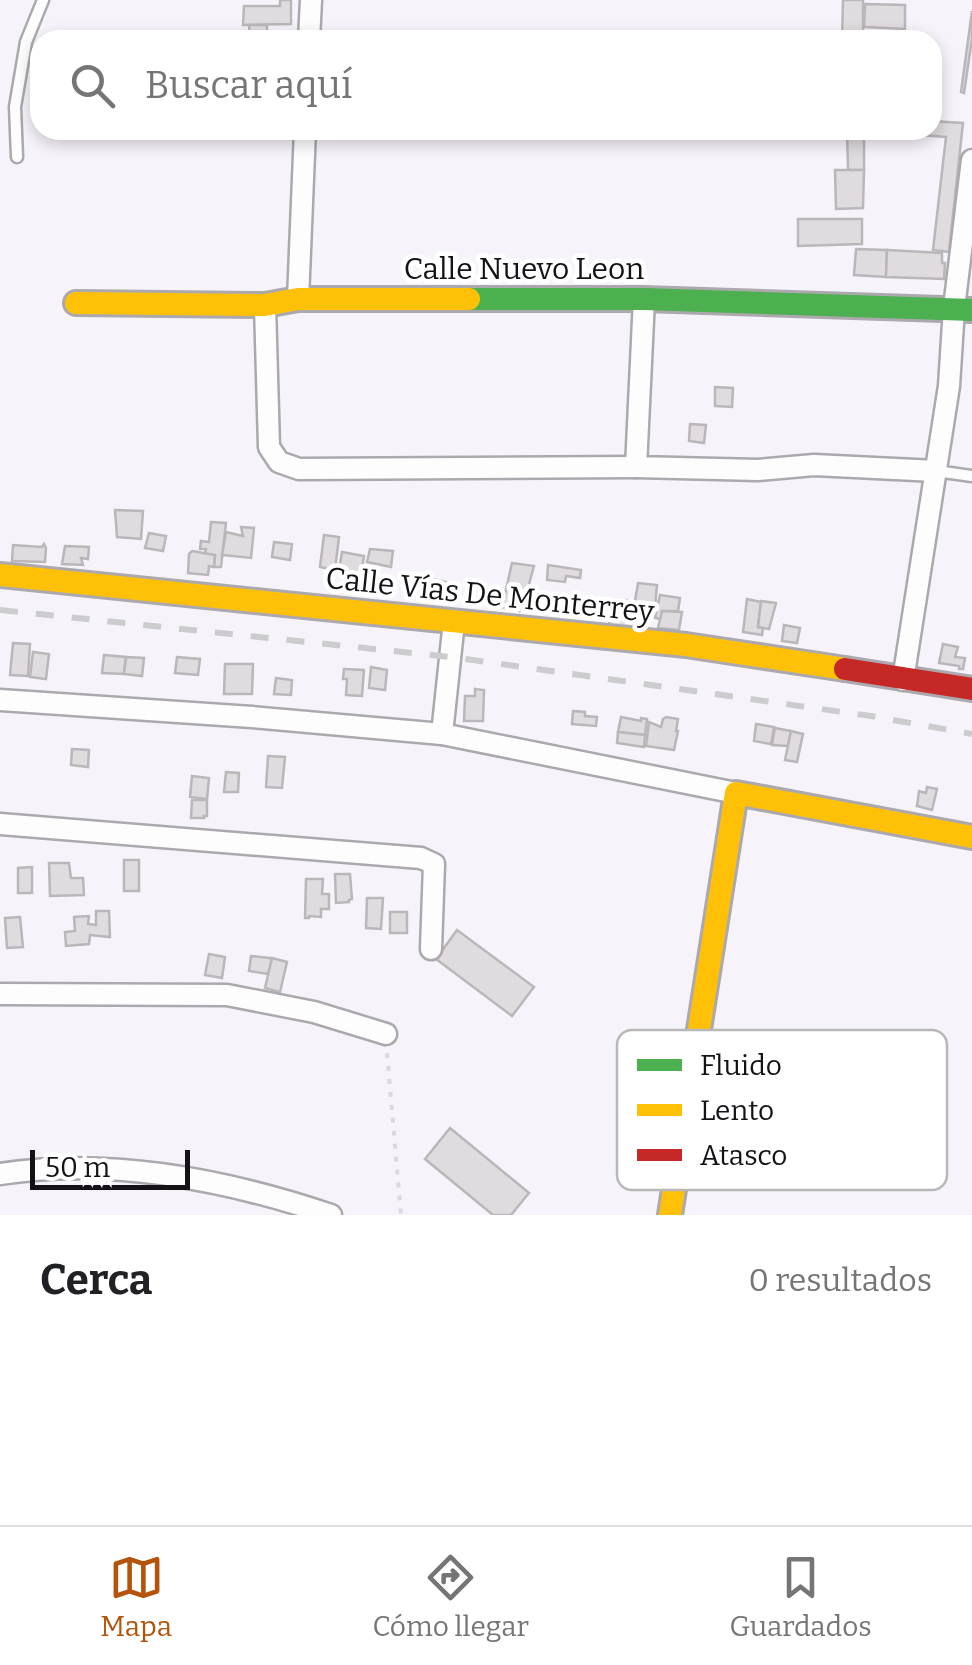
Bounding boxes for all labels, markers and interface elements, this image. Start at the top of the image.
search box [30,30,942,140]
icon: search [65,58,120,113]
text: Buscar aquí [145,62,352,108]
street label: Calle Nuevo Leon [404,251,644,287]
street label: Calle Vías De Monterrey [324,560,656,630]
legend [617,1030,947,1190]
text: Fluido [700,1049,782,1082]
text: Lento [700,1094,774,1127]
text: Atasco [700,1139,787,1172]
scale bar [30,1145,190,1190]
text: 50 m [45,1151,110,1184]
text: Cerca [40,1255,152,1305]
text: 0 resultados [748,1261,932,1299]
tab: Mapa [100,1550,172,1643]
tab: Cómo llegar [373,1550,529,1643]
tab: Guardados [729,1550,872,1643]

